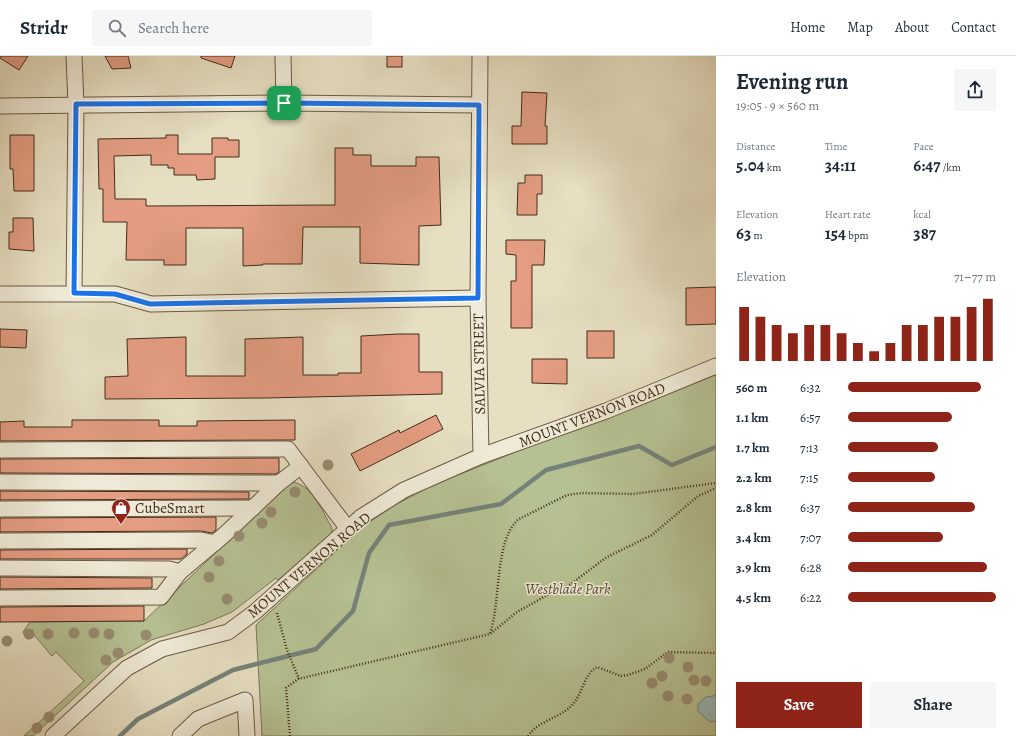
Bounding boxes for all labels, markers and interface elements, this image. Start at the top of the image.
search box [92,10,372,46]
text: Stridr [20,15,68,41]
icon: search [106,17,128,39]
text: Search here [138,18,209,38]
text: Home [790,18,825,37]
text: Map [847,18,873,37]
text: About [895,18,929,37]
text: Contact [951,18,996,37]
text: Evening run [736,67,848,97]
button: share [954,69,996,111]
pin [267,86,301,120]
icon: arrive [273,92,295,114]
text: 19:05 · 9 × 560 m [736,97,819,114]
text: Distance [736,139,775,154]
text: Time [825,139,848,154]
text: Pace [913,139,934,154]
text: 5.04 [736,154,764,177]
text: 34:11 [825,154,856,177]
text: 6:47 [913,154,941,177]
text: km [764,160,781,175]
text: /km [941,160,961,175]
text: Elevation [736,207,778,222]
text: Heart rate [825,207,871,222]
text: kcal [913,207,931,222]
text: 63 [736,222,751,245]
text: 154 [825,222,846,245]
text: 387 [913,222,936,245]
text: m [751,228,763,243]
text: bpm [846,228,869,243]
text: Elevation [736,268,786,285]
text: 71–77 m [954,268,996,285]
street label: SALVIA STREET [468,312,490,415]
street label: MOUNT VERNON ROAD [516,378,668,452]
text: 560 m [736,379,767,396]
text: 6:32 [800,379,821,396]
text: 1.1 km [736,409,769,426]
text: 6:57 [800,409,820,426]
text: 1.7 km [736,439,770,456]
text: 7:13 [800,439,818,456]
text: 2.2 km [736,469,772,486]
text: 7:15 [800,469,819,486]
shop icon: CubeSmart [110,497,132,525]
place label: CubeSmart [135,498,205,518]
text: 2.8 km [736,499,772,516]
text: 6:37 [800,499,820,516]
street label: MOUNT VERNON ROAD [243,507,375,623]
text: 3.4 km [736,529,771,546]
text: 7:07 [800,529,821,546]
text: 3.9 km [736,559,771,576]
text: 6:28 [800,559,822,576]
park label: Westblade Park [525,579,611,599]
text: 4.5 km [736,589,771,606]
text: 6:22 [800,589,821,606]
button: Save [736,682,862,728]
button: Share [870,682,996,728]

